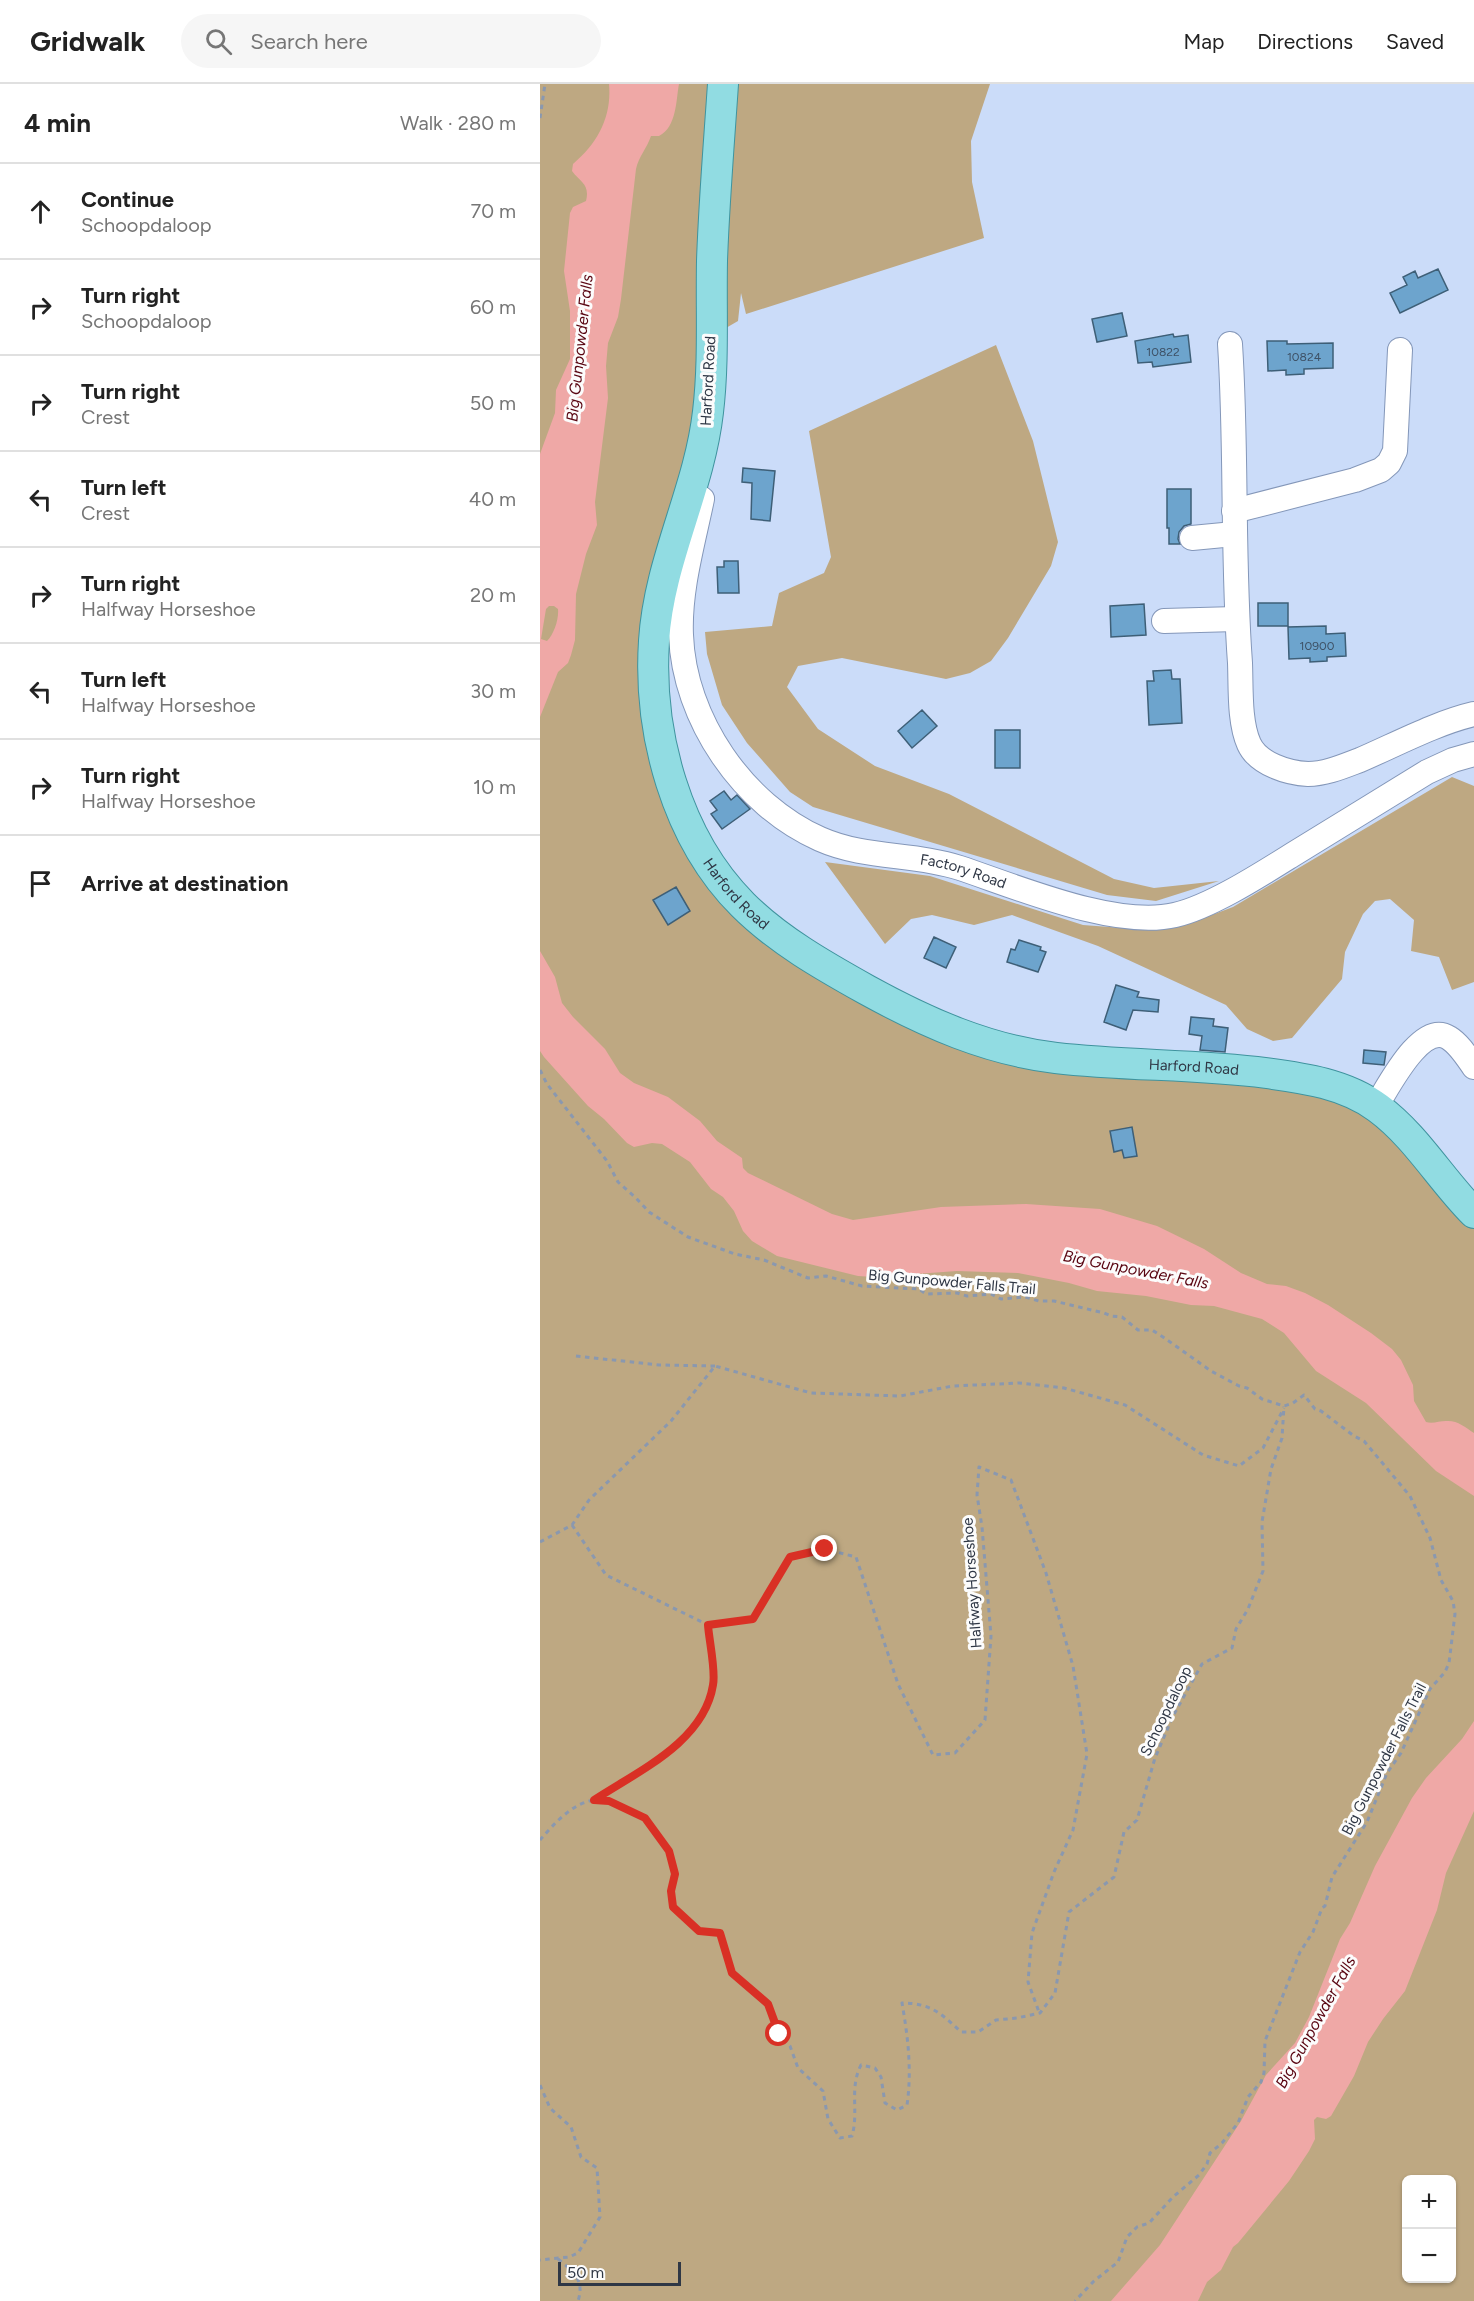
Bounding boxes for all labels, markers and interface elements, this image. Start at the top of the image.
search box [181,14,601,68]
text: Gridwalk [30,24,145,58]
icon: search [202,25,235,58]
text: Search here [250,28,368,55]
text: Map [1183,29,1224,54]
text: Directions [1257,29,1353,54]
text: Saved [1386,29,1444,54]
text: 4 min [24,107,91,139]
text: Walk · 280 m [400,111,516,135]
text: Continue [81,186,174,213]
icon: ahead [24,195,57,228]
text: 70 m [470,199,516,223]
text: Schoopdaloop [81,213,212,237]
water label: Big Gunpowder Falls [562,273,597,423]
text: Turn right [81,282,180,309]
icon: right [24,291,57,324]
text: 60 m [470,295,516,319]
text: Schoopdaloop [81,309,212,333]
street label: Harford Road [697,335,719,427]
house number: 10822 [1146,345,1180,359]
house number: 10824 [1287,350,1322,364]
text: Turn right [81,378,180,405]
icon: right [24,387,57,420]
text: 50 m [470,391,516,415]
text: Crest [81,405,130,429]
text: Turn left [81,474,167,501]
icon: left [24,483,57,516]
text: 40 m [469,487,516,511]
text: Crest [81,501,130,525]
text: Turn right [81,570,180,597]
icon: right [24,579,57,612]
text: 20 m [470,583,516,607]
text: Halfway Horseshoe [81,597,256,621]
house number: 10900 [1300,639,1335,653]
text: Turn left [81,666,167,693]
icon: left [24,675,57,708]
text: 30 m [470,679,516,703]
text: Halfway Horseshoe [81,693,256,717]
text: Turn right [81,762,180,789]
icon: right [24,771,57,804]
text: 10 m [473,775,516,799]
text: Halfway Horseshoe [81,789,256,813]
street label: Factory Road [919,850,1009,893]
street label: Harford Road [699,855,773,933]
icon: arrive [24,867,57,900]
text: Arrive at destination [81,870,289,897]
street label: Harford Road [1148,1056,1240,1079]
water label: Big Gunpowder Falls [1061,1246,1211,1293]
street label: Big Gunpowder Falls Trail [867,1266,1037,1298]
street label: Halfway Horseshoe [958,1517,986,1649]
route end [811,1535,837,1561]
street label: Schoopdaloop [1136,1663,1196,1759]
street label: Big Gunpowder Falls Trail [1338,1680,1430,1838]
water label: Big Gunpowder Falls [1271,1953,1360,2092]
route start [765,2020,791,2046]
map controls [1402,2175,1456,2283]
button: + [1402,2175,1456,2229]
button: − [1402,2229,1456,2283]
scale bar [558,2259,681,2286]
text: 50 m [567,2263,604,2282]

